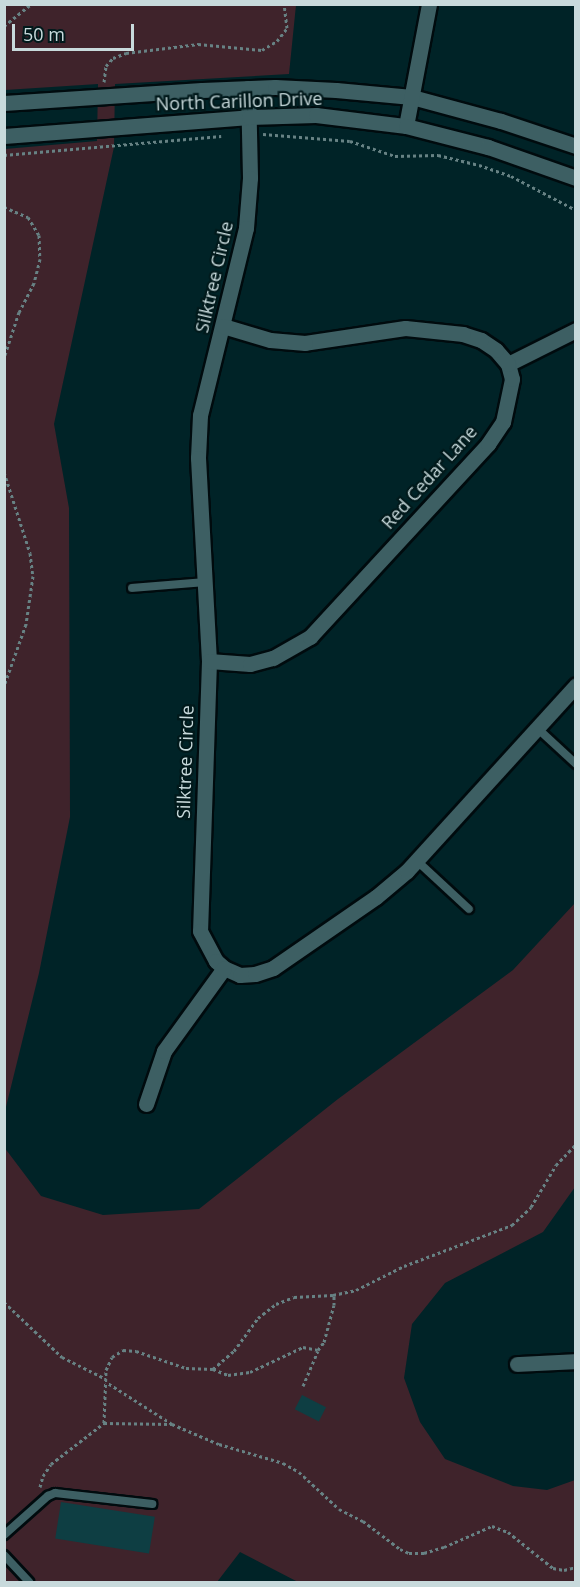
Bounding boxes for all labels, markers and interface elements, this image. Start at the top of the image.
scale bar [15,12,136,50]
text: 50 m [23,22,65,46]
street label: North Carillon Drive [155,87,323,115]
street label: Silktree Circle [191,219,237,335]
street label: Red Cedar Lane [377,421,481,533]
street label: Silktree Circle [172,705,198,819]

